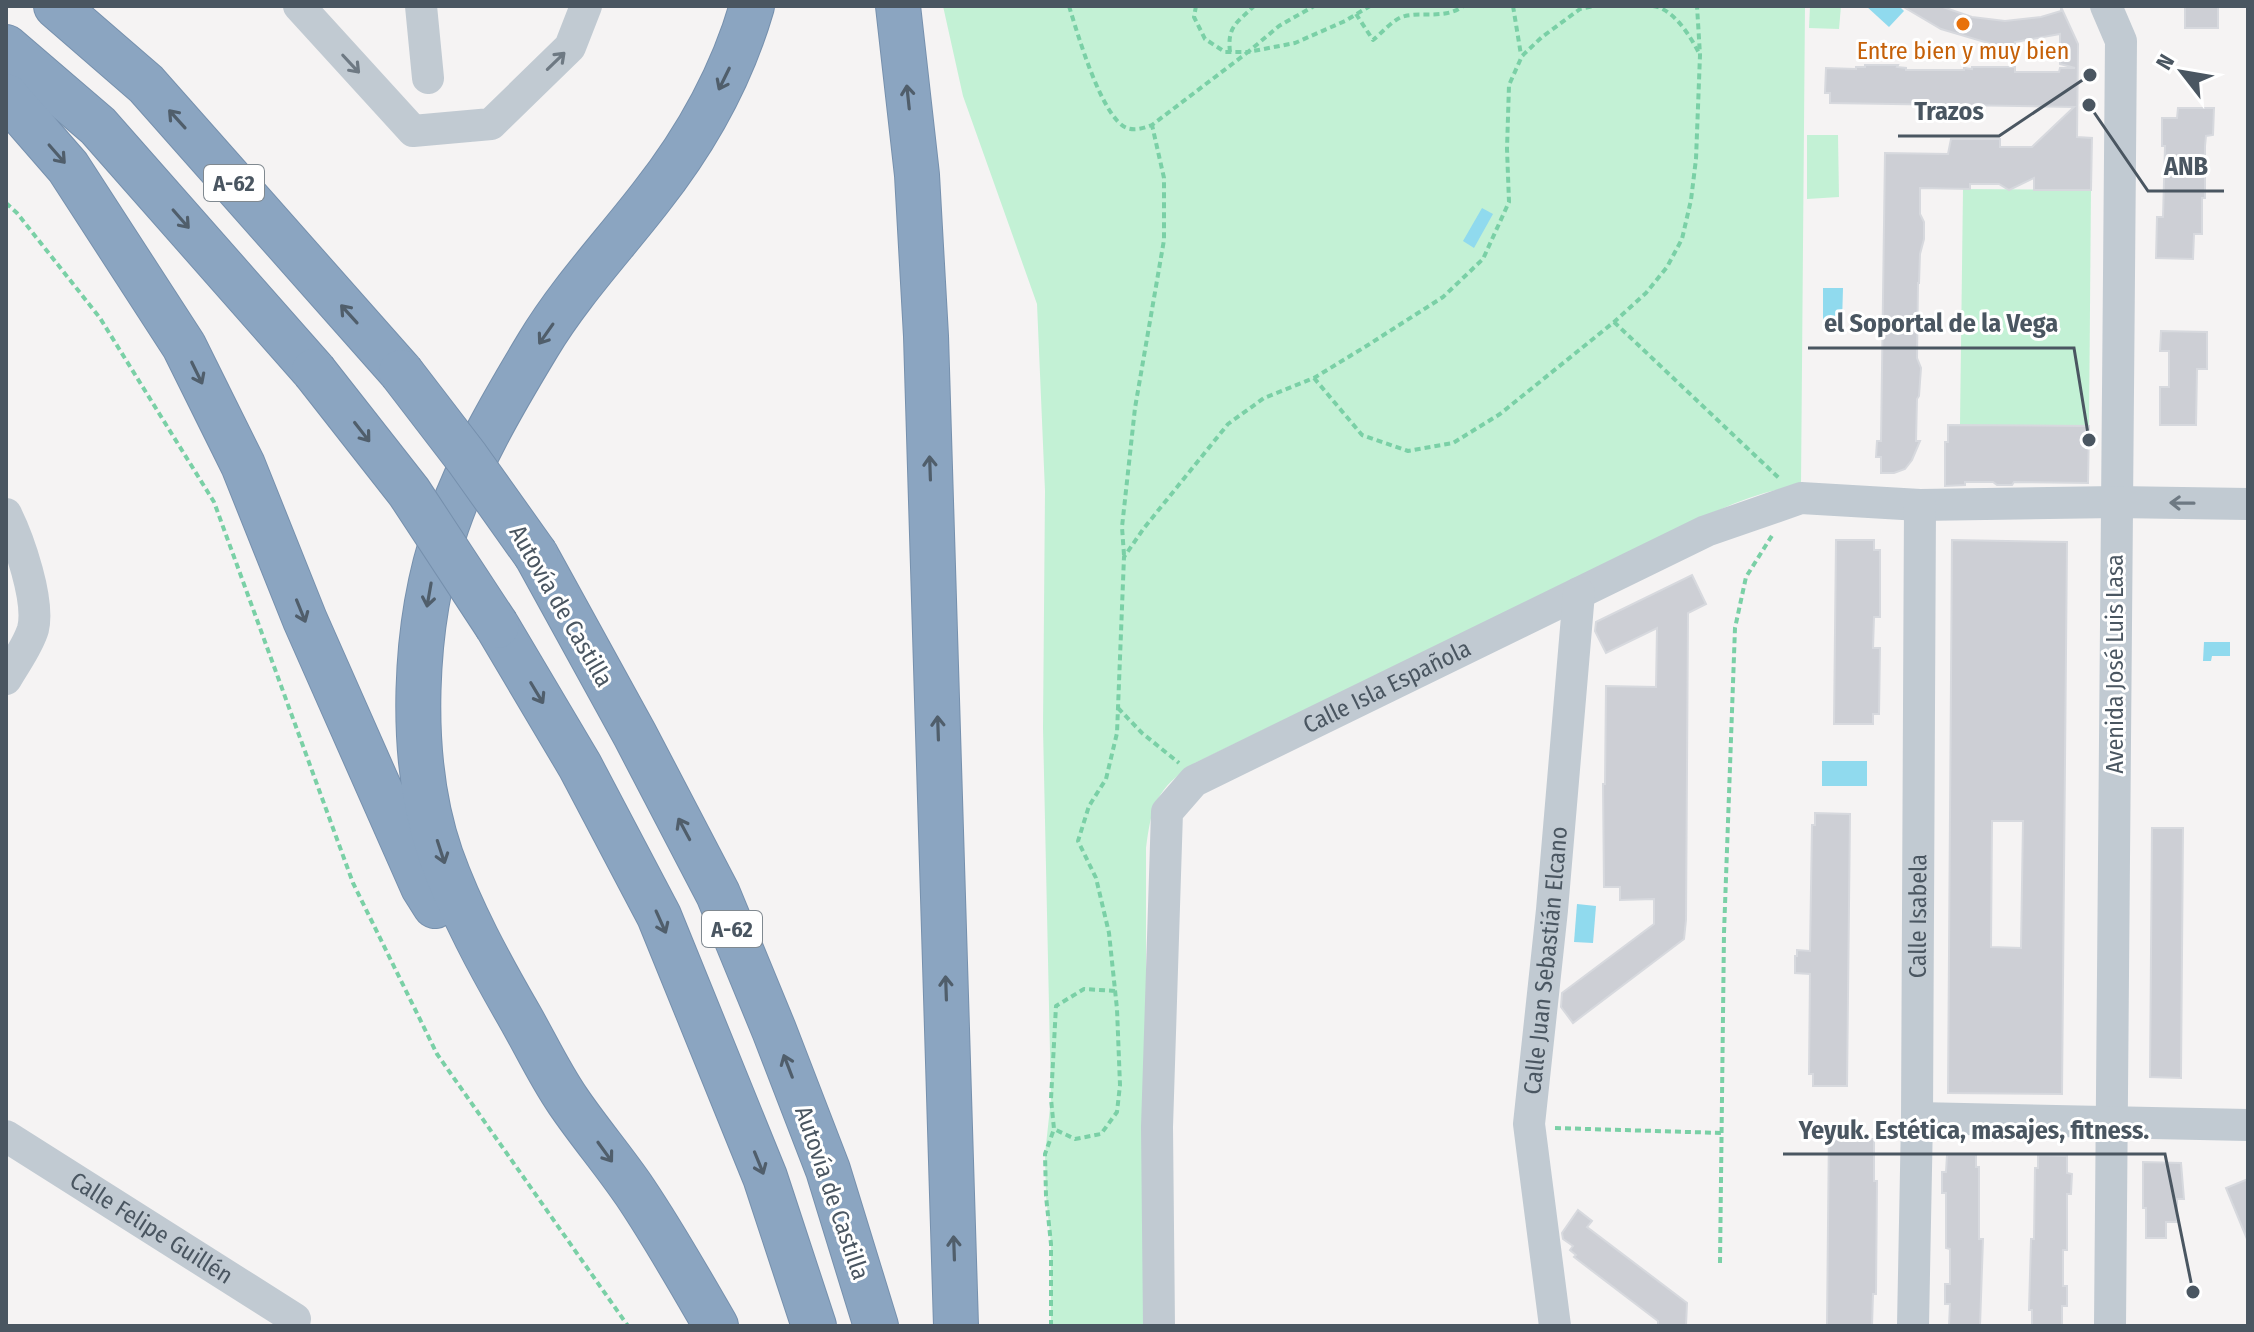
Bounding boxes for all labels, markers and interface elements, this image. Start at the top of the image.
marker: Entre bien y muy bien [1954,15,1972,33]
north arrow [2142,32,2222,112]
place label: Entre bien y muy bien [1857,37,2069,65]
text: N [2150,49,2180,75]
one-way arrow [546,51,566,70]
one-way arrow [342,53,360,73]
one-way arrow [716,66,731,90]
one-way arrow [901,84,916,111]
callout: Trazos [1898,86,1999,136]
text: Trazos [1914,96,1984,127]
one-way arrow [167,109,186,129]
callout: ANB [2148,141,2224,191]
one-way arrow [48,144,66,164]
text: ANB [2163,151,2209,182]
road number: A-62 [204,165,264,201]
one-way arrow [171,209,189,229]
callout: el Soportal de la Vega [1808,298,2074,348]
one-way arrow [340,304,358,324]
text: el Soportal de la Vega [1824,308,2058,339]
one-way arrow [538,322,554,344]
one-way arrow [191,361,206,384]
one-way arrow [353,421,371,442]
one-way arrow [923,455,938,482]
one-way arrow [2169,495,2196,511]
street label: Autovía de Castilla [503,520,619,692]
street label: Avenida José Luis Lasa [2101,554,2129,774]
one-way arrow [420,581,435,607]
one-way arrow [295,598,309,623]
street label: Calle Isla Española [1299,634,1475,739]
one-way arrow [530,681,545,705]
one-way arrow [931,715,946,742]
one-way arrow [675,817,691,841]
street label: Calle Juan Sebastián Elcano [1518,825,1573,1096]
one-way arrow [434,839,449,864]
street label: Calle Isabela [1904,854,1932,978]
one-way arrow [654,909,669,934]
road number: A-62 [702,911,762,947]
one-way arrow [939,975,954,1002]
one-way arrow [780,1055,794,1079]
street label: Autovía de Castilla [789,1103,875,1283]
callout: Yeyuk. Estética, masajes, fitness. [1783,1104,2165,1154]
text: Yeyuk. Estética, masajes, fitness. [1798,1115,2149,1146]
one-way arrow [597,1141,614,1163]
one-way arrow [753,1150,767,1175]
street label: Calle Felipe Guillén [65,1166,238,1290]
one-way arrow [946,1235,962,1262]

